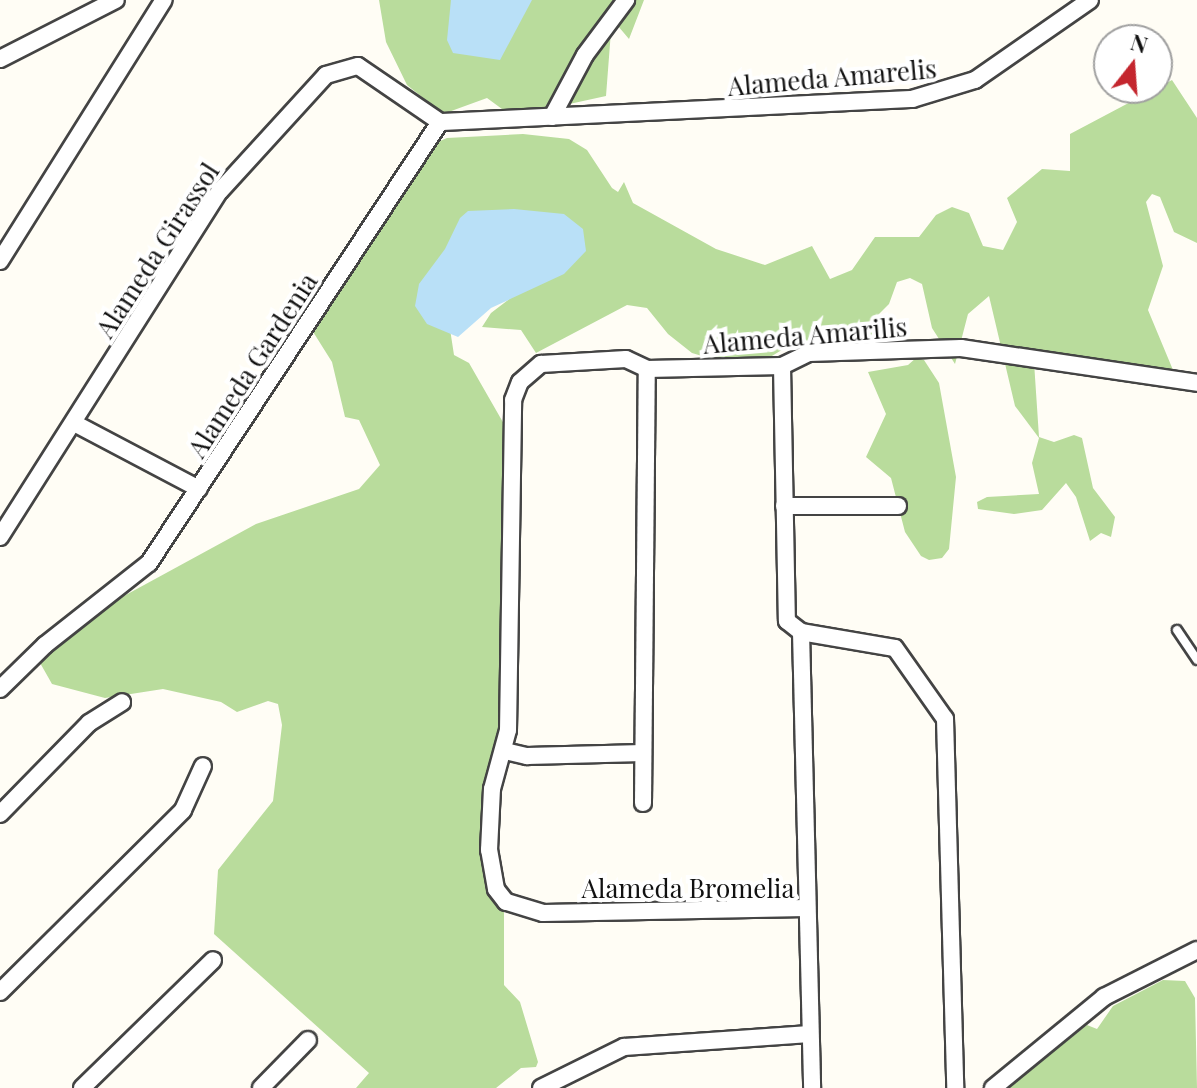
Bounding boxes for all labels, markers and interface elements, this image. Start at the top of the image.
north arrow [1093,24,1173,104]
text: N [1127,26,1151,60]
street label: Alameda Amarelis [726,52,938,102]
street label: Alameda Girassol [89,157,225,343]
street label: Alameda Gardenia [181,267,323,463]
street label: Alameda Amarilis [701,310,909,360]
street label: Alameda Bromelia [581,872,795,904]

